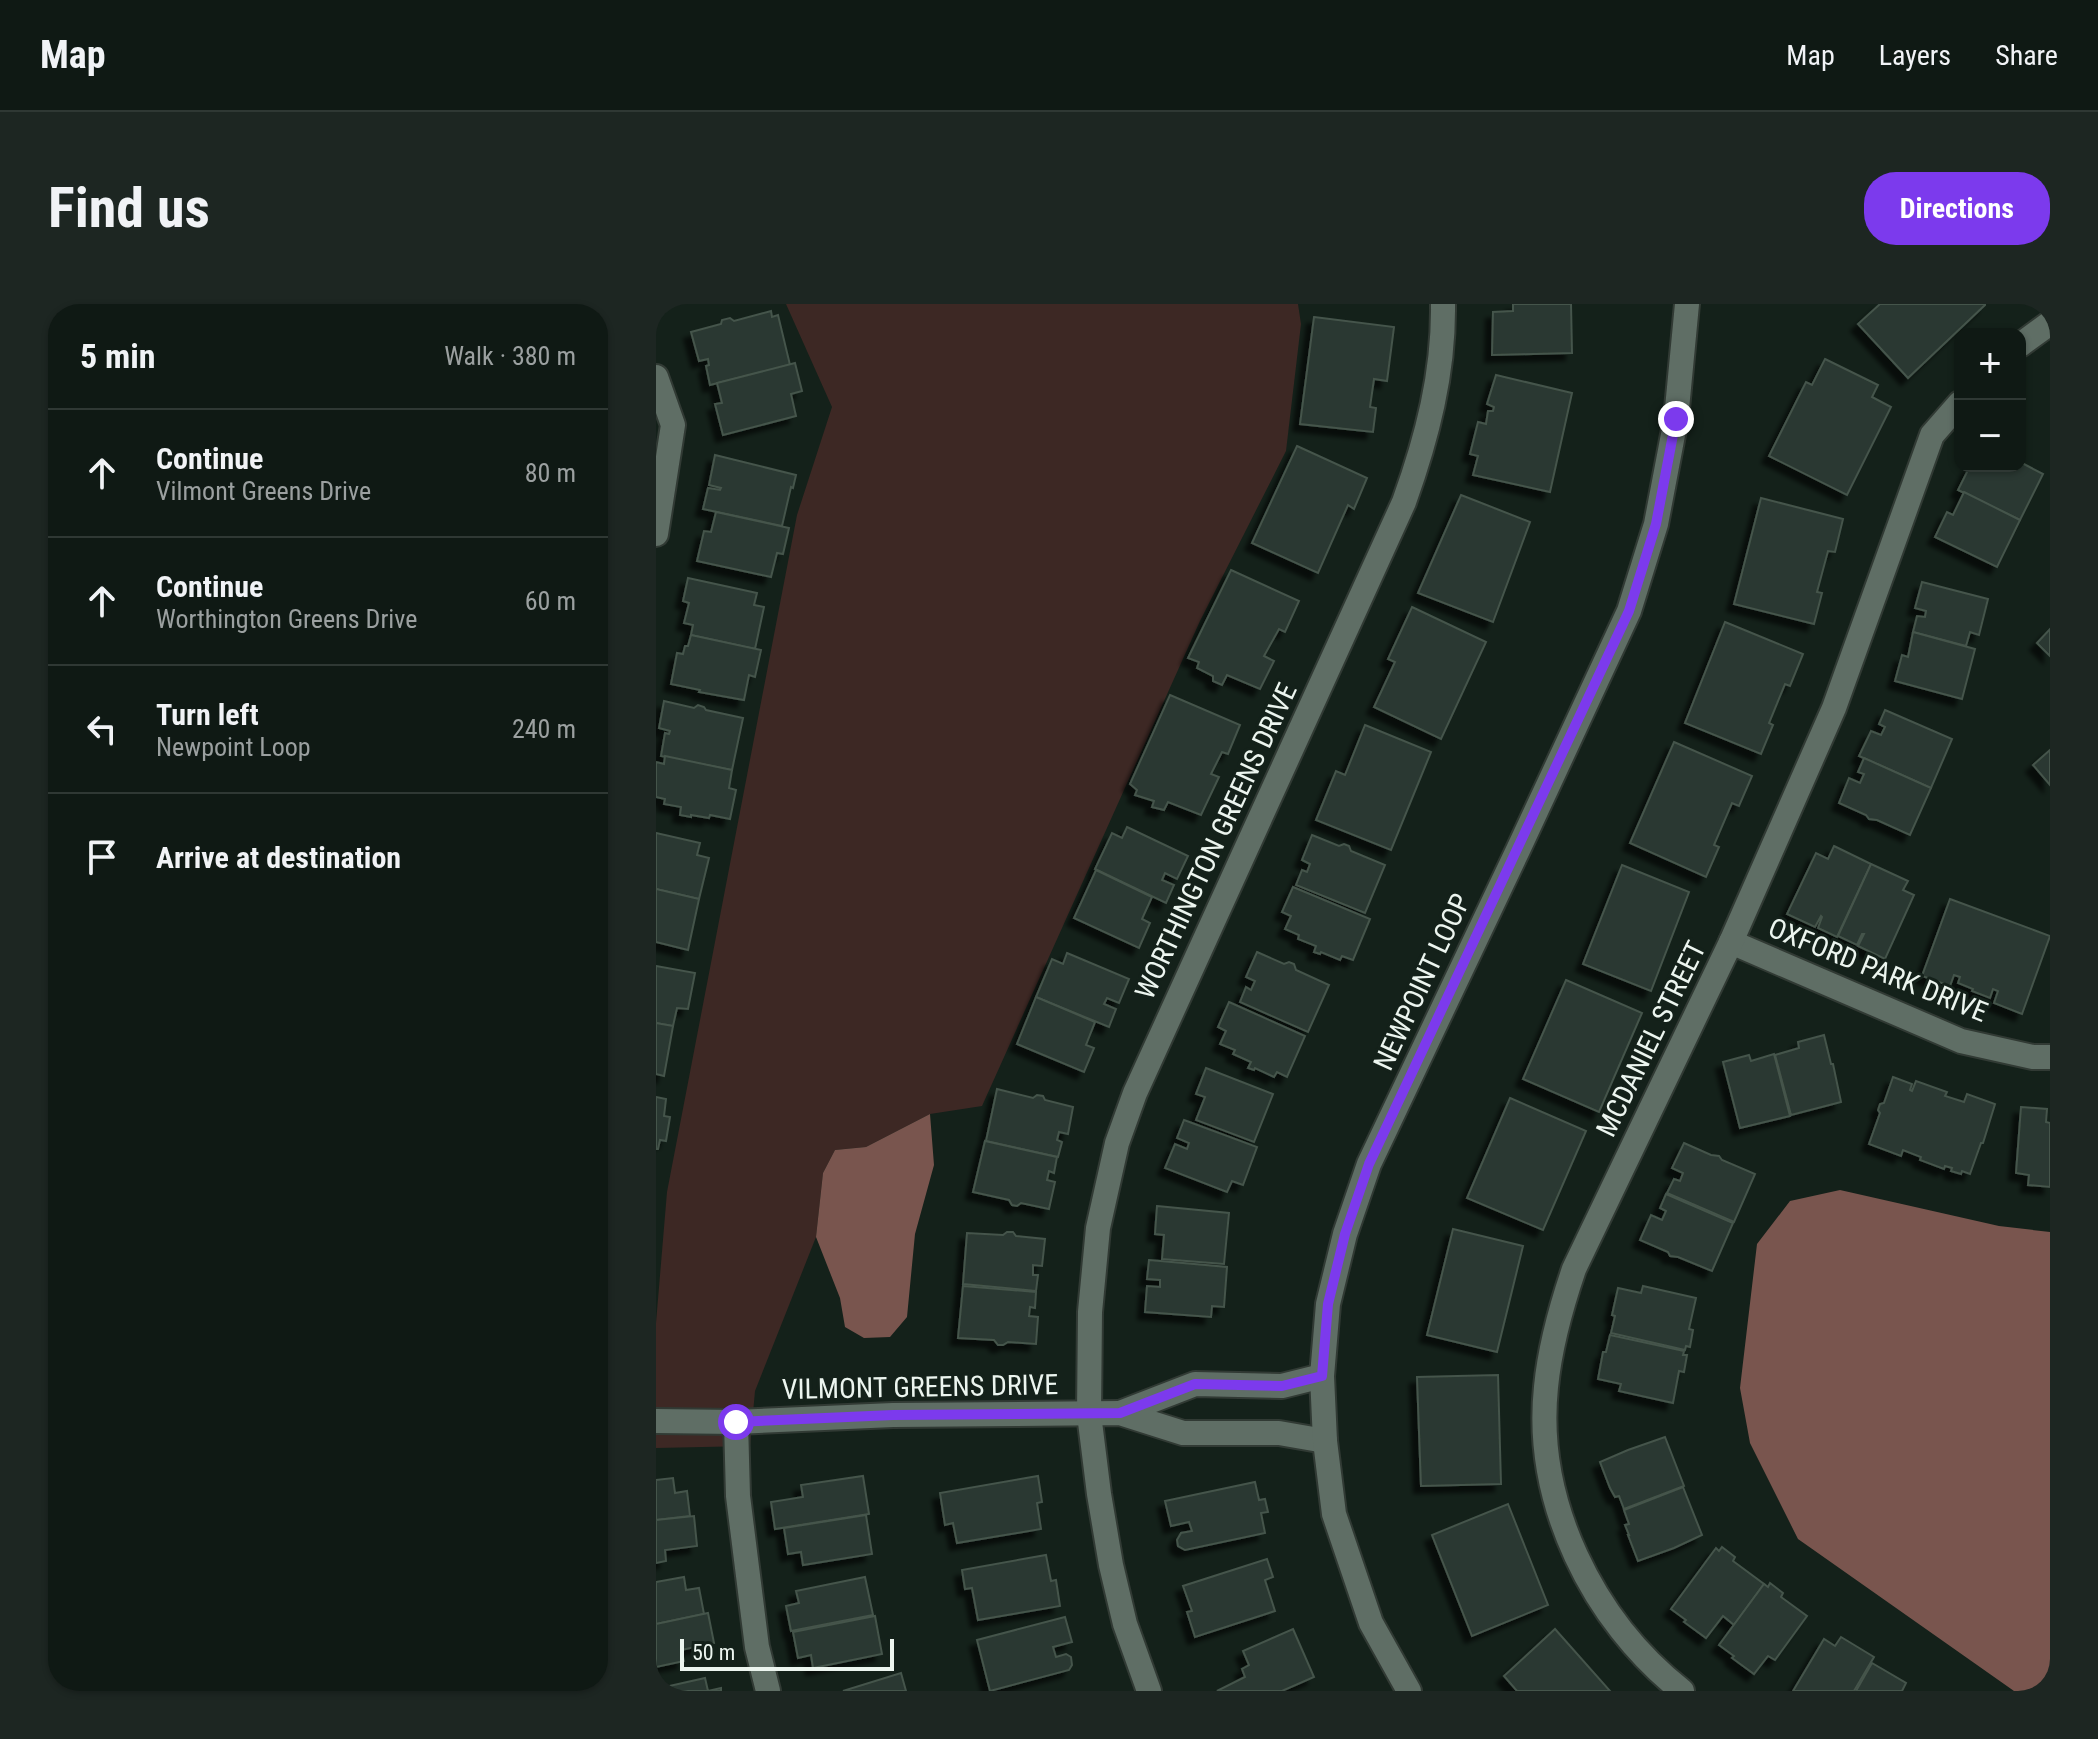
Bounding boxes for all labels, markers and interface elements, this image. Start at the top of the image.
text: Map [40,33,106,77]
text: Map [1786,39,1835,72]
text: Layers [1879,39,1951,72]
text: Share [1995,39,2058,72]
button: Directions [1864,172,2050,245]
text: Find us [48,175,210,241]
map controls [1954,328,2026,472]
button: + [1954,328,2026,400]
text: 5 min [80,336,156,376]
text: Walk · 380 m [444,341,576,371]
button: − [1954,400,2026,472]
route end [1658,401,1694,437]
text: Continue [156,441,263,476]
icon: ahead [80,451,124,495]
text: 80 m [525,458,576,488]
text: Vilmont Greens Drive [156,476,371,506]
text: Continue [156,569,263,604]
icon: ahead [80,579,124,623]
text: 60 m [525,586,576,616]
text: Worthington Greens Drive [156,604,417,634]
street label: WORTHINGTON GREENS DRIVE [1128,678,1304,1004]
text: Turn left [156,697,259,732]
icon: left [80,707,124,751]
text: 240 m [512,714,576,744]
text: Newpoint Loop [156,732,311,762]
icon: arrive [80,835,124,879]
text: Arrive at destination [156,840,401,875]
street label: NEWPOINT LOOP [1367,888,1477,1076]
street label: OXFORD PARK DRIVE [1764,911,1992,1029]
street label: MCDANIEL STREET [1589,936,1713,1142]
street label: VILMONT GREENS DRIVE [782,1368,1058,1406]
route start [718,1404,754,1440]
scale bar [680,1635,894,1671]
text: 50 m [692,1640,735,1665]

